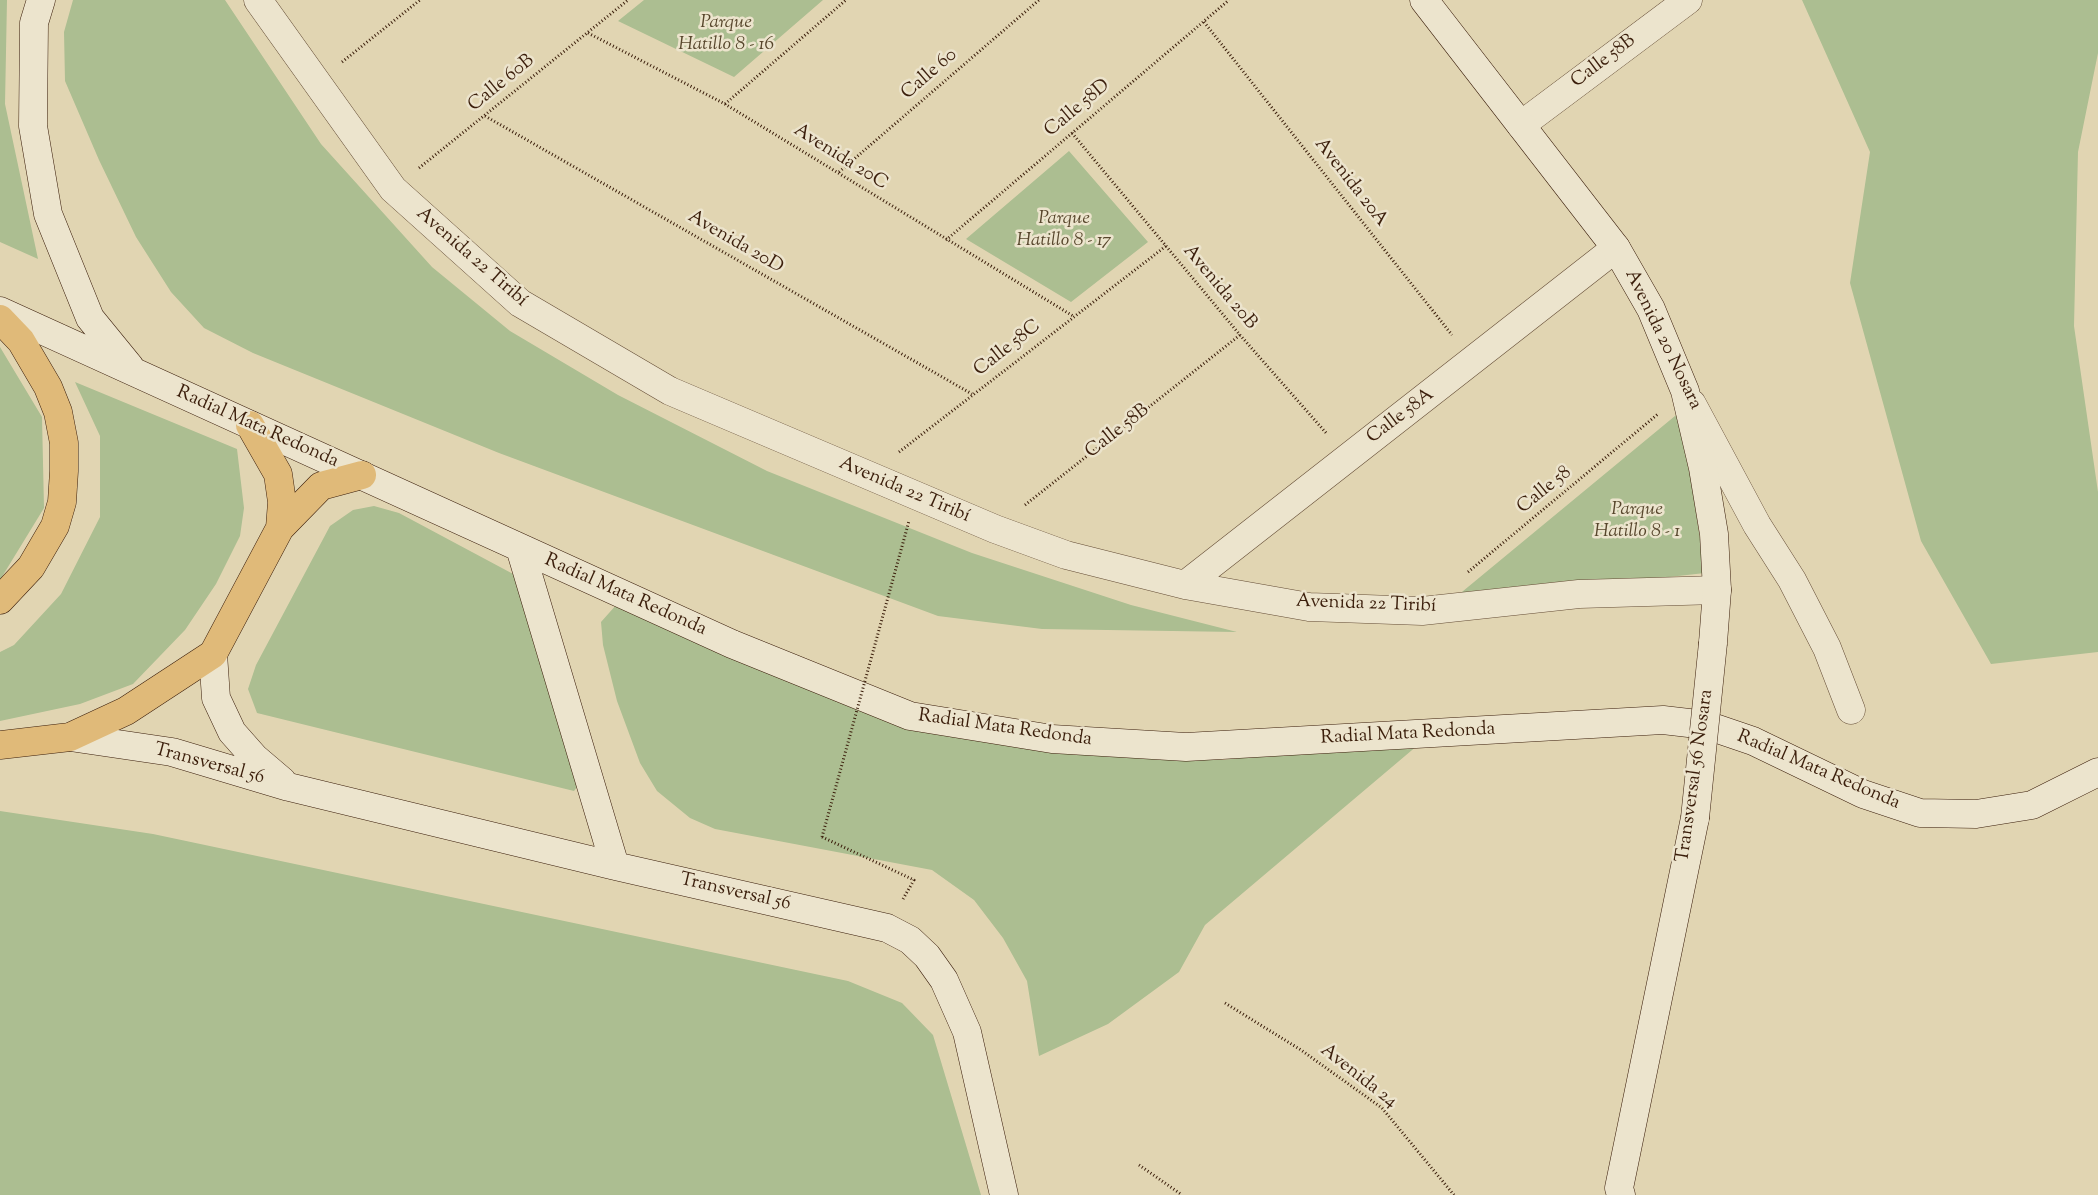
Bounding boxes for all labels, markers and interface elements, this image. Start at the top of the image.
park label: Parque Hatillo 8 - 16 [678,13,774,57]
street label: Calle 58B [1567,30,1641,94]
street label: Calle 60 [897,45,963,105]
street label: Calle 60B [464,50,540,118]
street label: Calle 58D [1041,75,1115,143]
street label: Avenida 20C [789,120,891,196]
street label: Avenida 20A [1308,134,1392,232]
street label: Avenida 22 Tiribí [411,203,531,313]
street label: Avenida 20D [683,206,787,280]
park label: Parque Hatillo 8 - 17 [1016,209,1112,253]
street label: Avenida 20B [1177,241,1261,335]
street label: Avenida 20 Nosara [1618,266,1706,414]
street label: Calle 58C [970,316,1046,382]
street label: Radial Mata Redonda [172,382,342,474]
street label: Calle 58A [1363,384,1439,450]
street label: Calle 58B [1081,400,1155,464]
street label: Avenida 22 Tiribí [835,453,973,529]
street label: Calle 58 [1513,462,1577,520]
park label: Parque Hatillo 8 - 1 [1594,500,1680,544]
street label: Radial Mata Redonda [540,550,710,642]
street label: Avenida 22 Tiribí [1295,591,1437,619]
street label: Transversal 56 Nosara [1673,688,1719,864]
street label: Radial Mata Redonda [917,706,1093,752]
street label: Radial Mata Redonda [1320,719,1496,751]
street label: Radial Mata Redonda [1733,726,1903,816]
street label: Transversal 56 [151,739,267,791]
street label: Transversal 56 [677,869,793,917]
street label: Avenida 24 [1315,1040,1401,1114]

